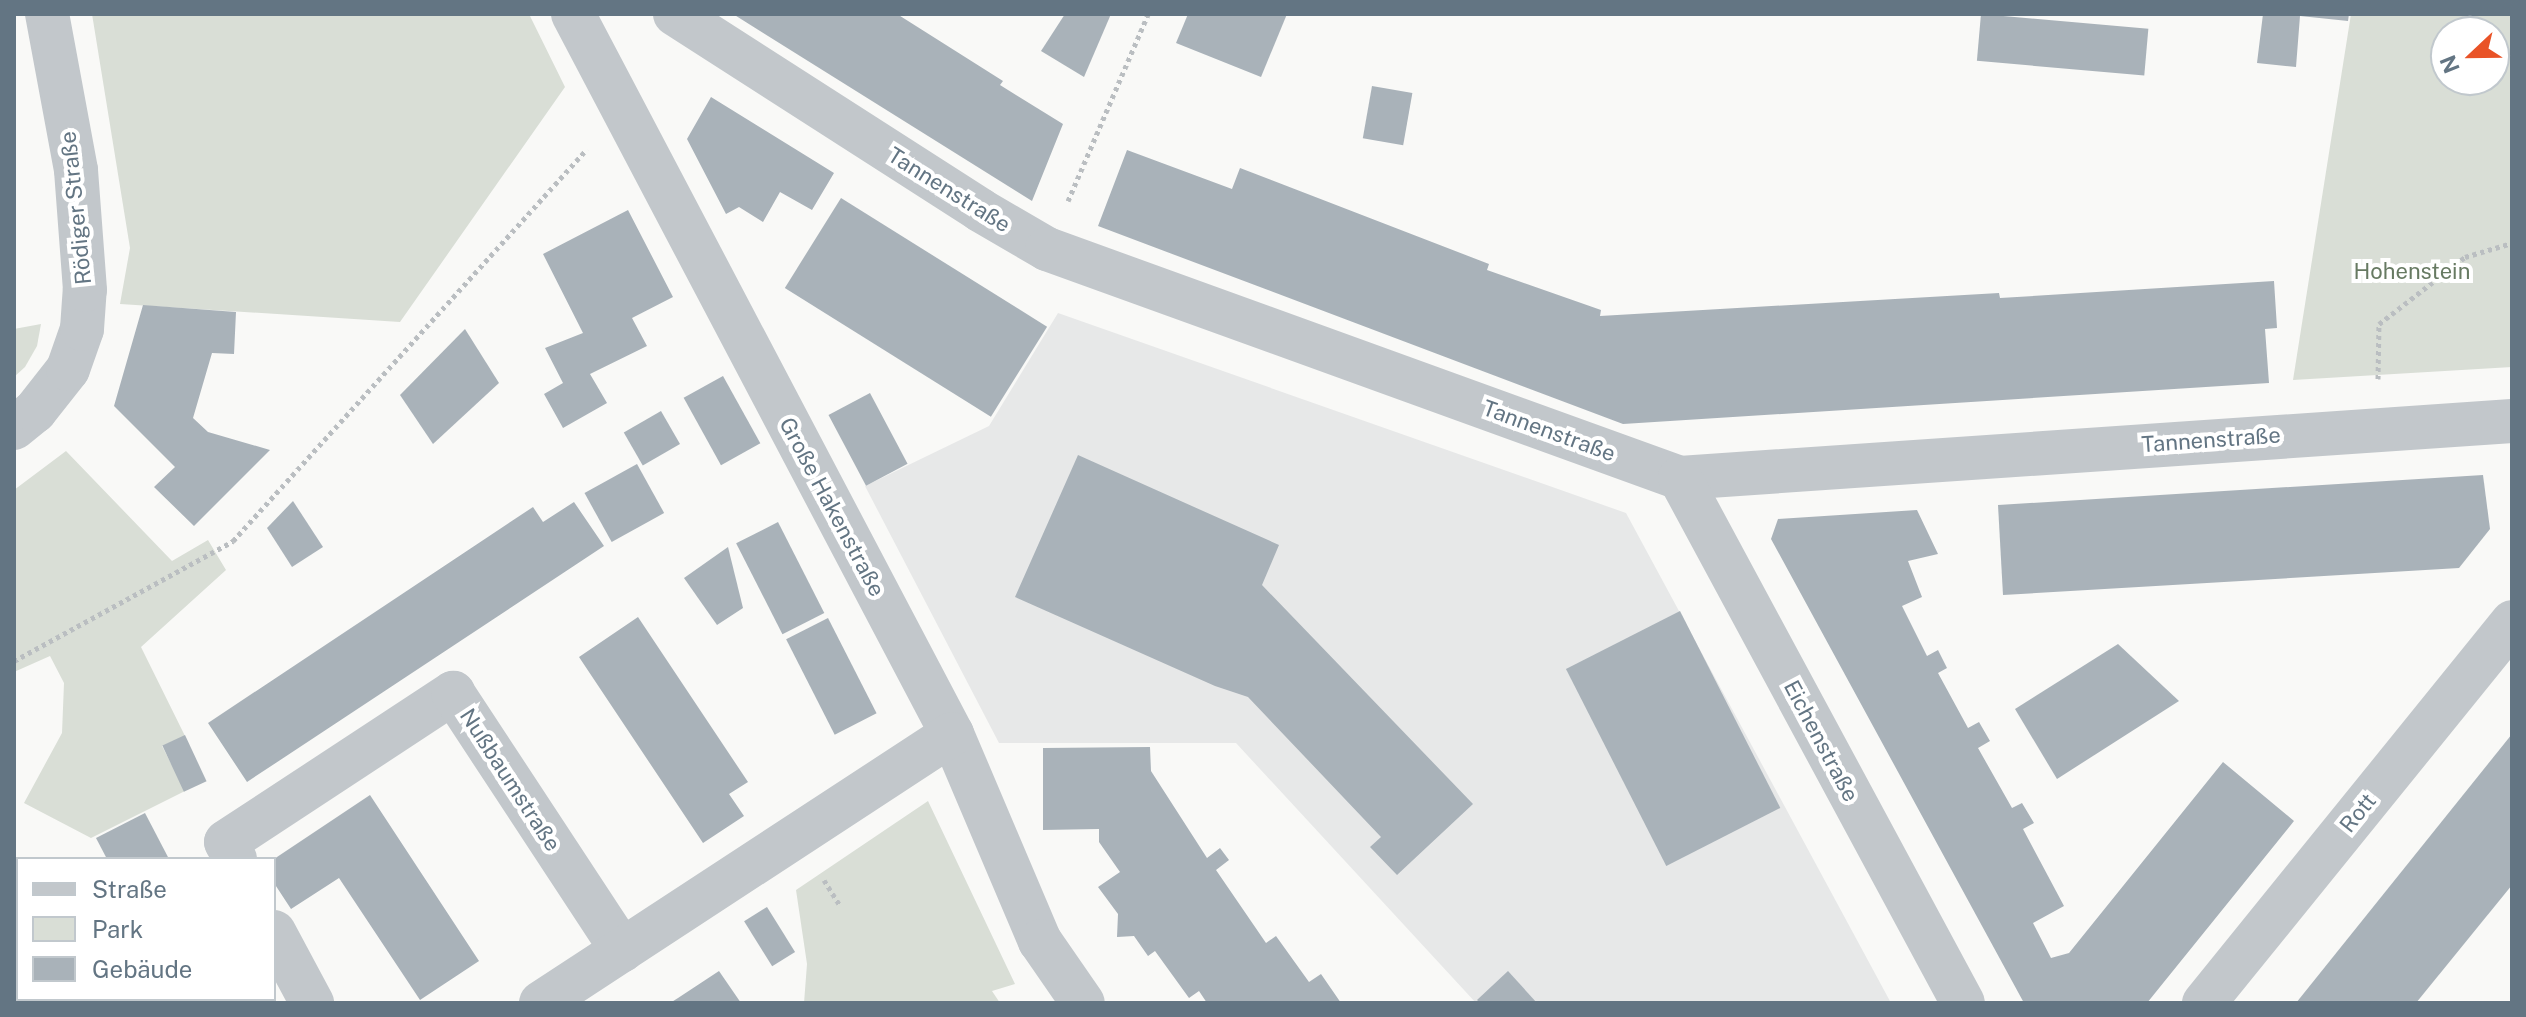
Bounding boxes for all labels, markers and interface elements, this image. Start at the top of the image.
north arrow [2430,16,2510,96]
text: N [2434,51,2465,77]
street label: Rödiger Straße [55,130,97,286]
street label: Tannenstraße [883,142,1015,238]
park label: Hohenstein [2354,259,2470,285]
street label: Tannenstraße [1479,395,1619,467]
street label: Große Hakenstraße [774,413,890,601]
street label: Tannenstraße [2140,422,2282,458]
street label: Eichenstraße [1778,676,1864,806]
street label: Nußbaumstraße [454,704,566,856]
street label: Rott [2334,788,2382,838]
legend [16,857,276,1001]
text: Straße [92,875,167,903]
text: Park [92,915,143,943]
text: Gebäude [92,955,192,983]

